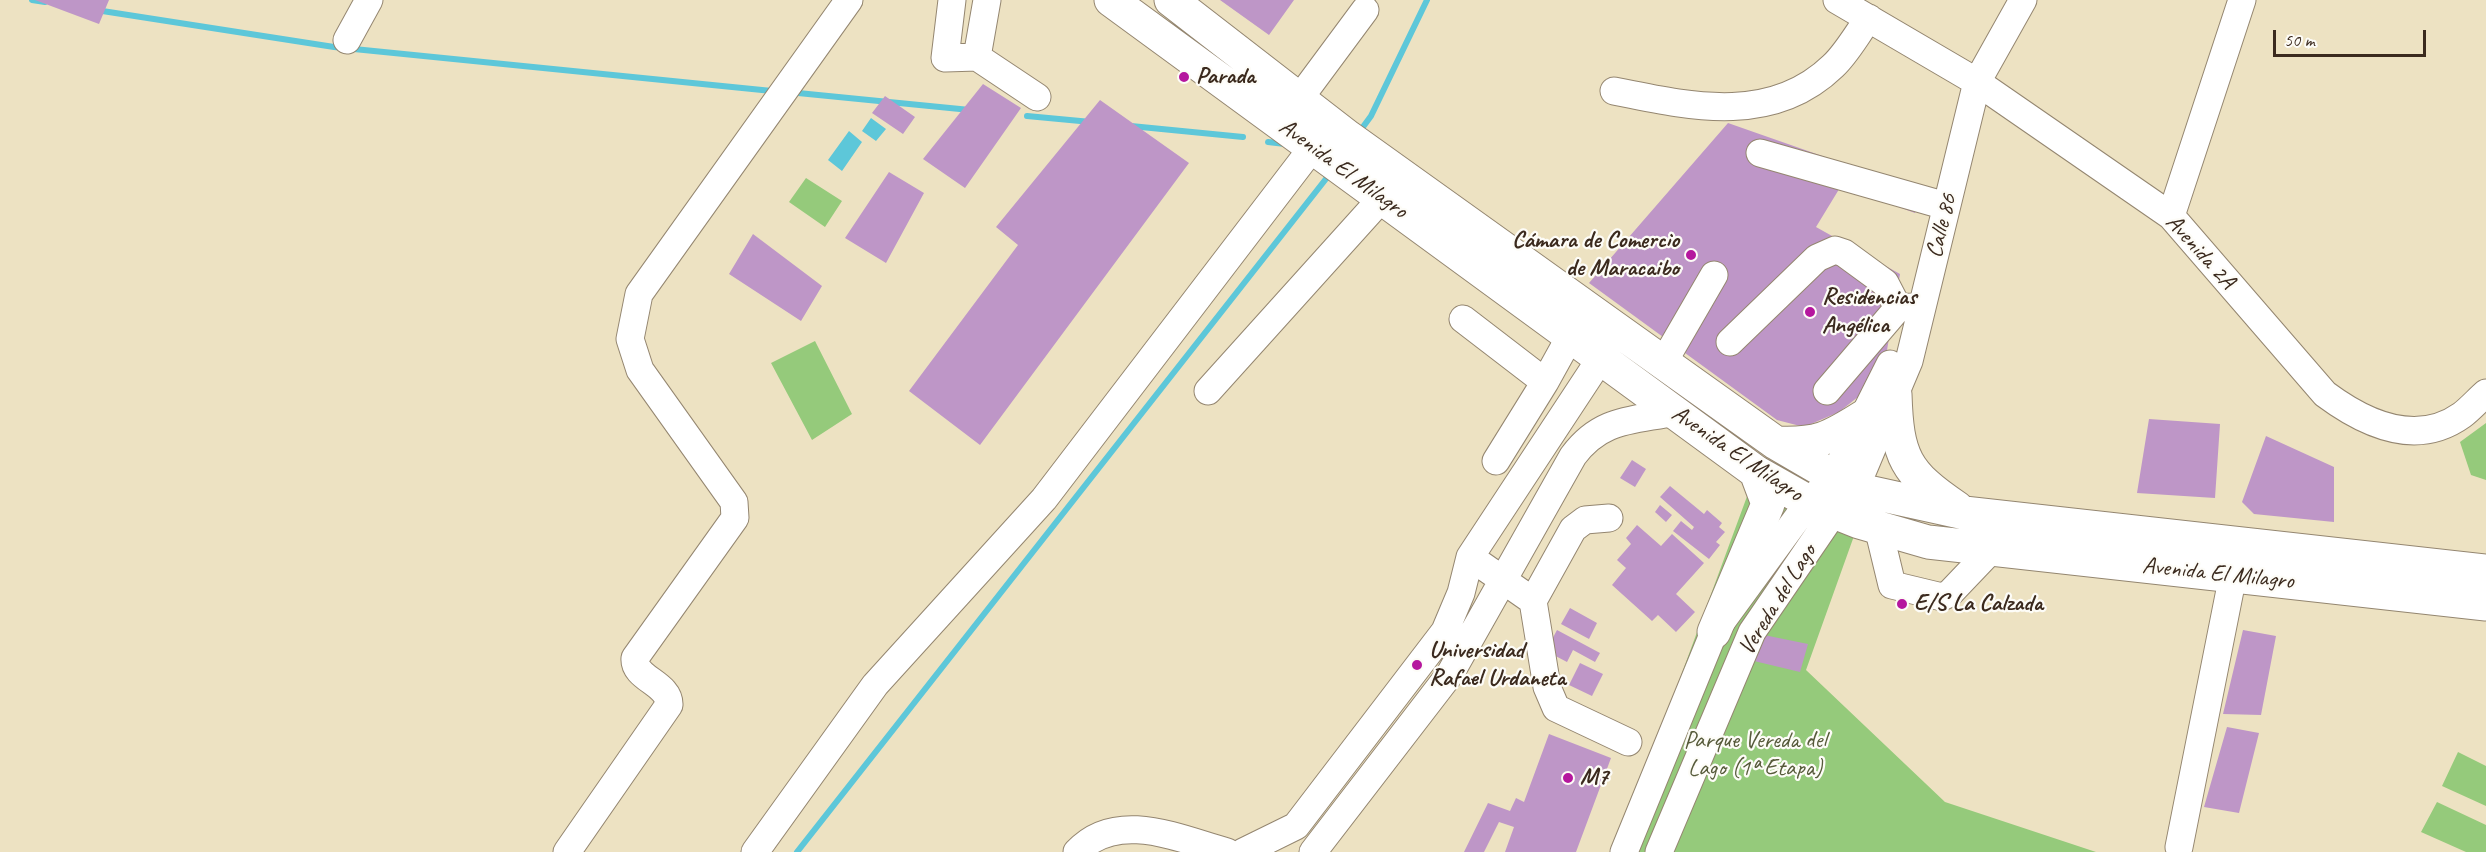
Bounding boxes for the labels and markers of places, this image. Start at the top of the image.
place label: Parada [1196,63,1255,91]
marker: Parada [1177,70,1191,84]
place label: Cámara de Comercio de Maracaibo [1512,227,1679,283]
marker: Cámara de Comercio de Maracaibo [1684,248,1698,262]
place label: Residencias Angélica [1822,284,1916,340]
marker: Residencias Angélica [1803,305,1817,319]
place label: E/S La Calzada [1914,590,2043,618]
marker: E/S La Calzada [1895,597,1909,611]
place label: Universidad Rafael Urdaneta [1429,637,1565,693]
marker: Universidad Rafael Urdaneta [1410,658,1424,672]
place label: M7 [1580,764,1608,792]
marker: M7 [1561,771,1575,785]

